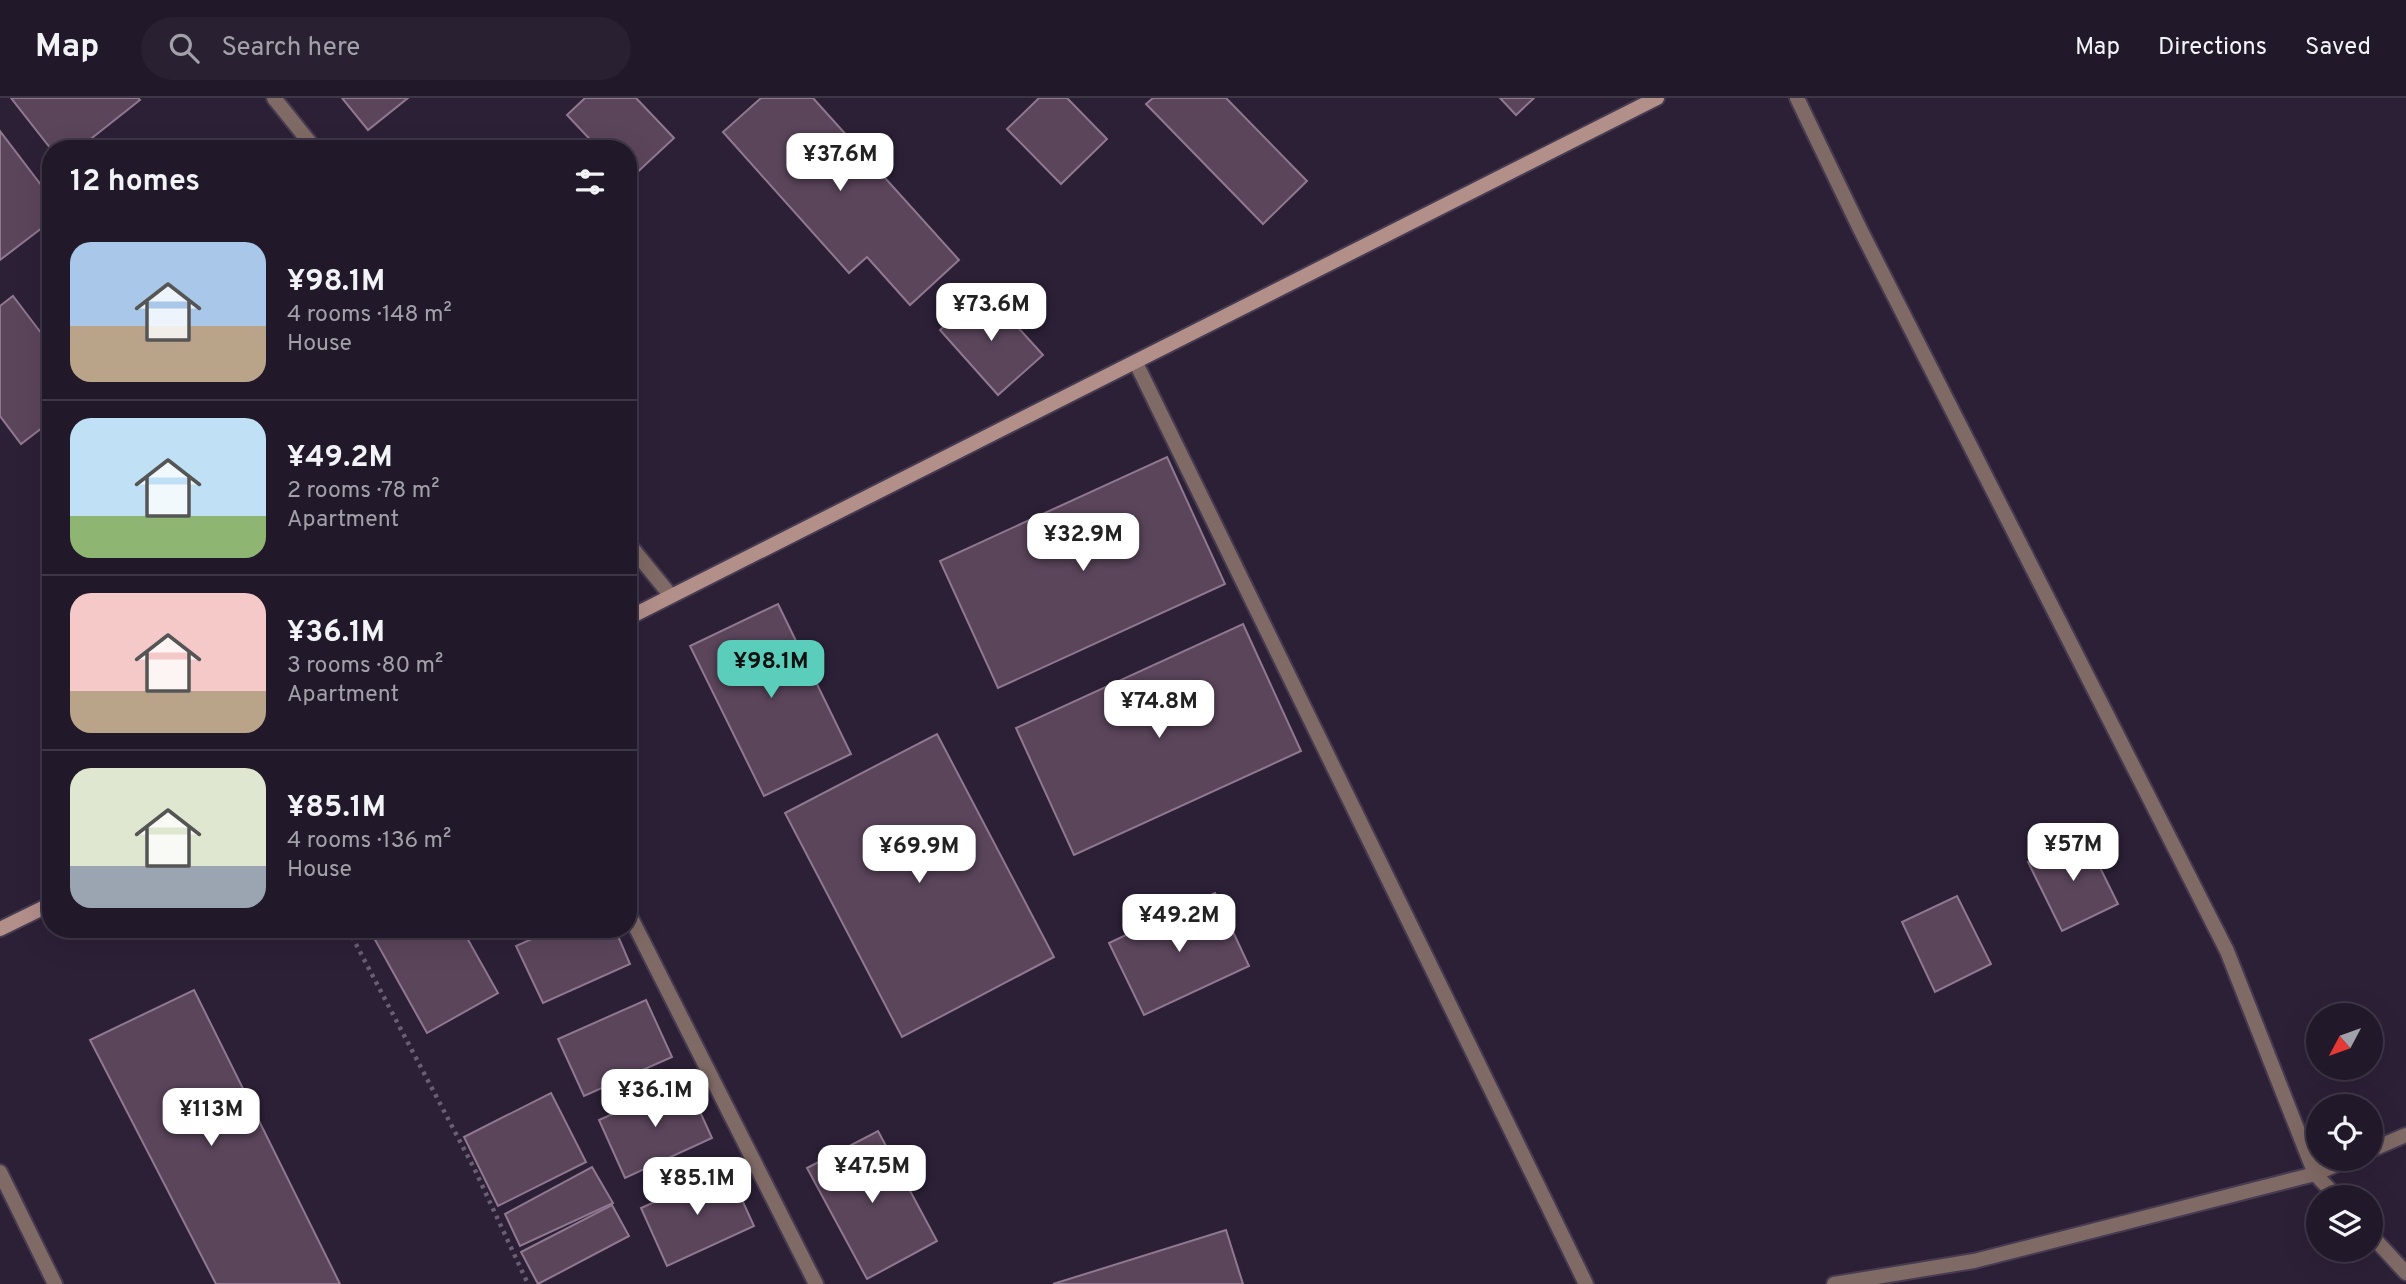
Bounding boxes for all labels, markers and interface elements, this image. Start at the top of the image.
search box [141,17,631,80]
text: Map [35,27,99,69]
icon: search [165,29,203,67]
text: Search here [221,32,360,65]
text: Map [2075,33,2120,63]
text: Directions [2158,33,2267,63]
text: Saved [2305,33,2371,63]
pin: ¥37.6M [783,134,897,193]
text: ¥37.6M [802,141,878,170]
icon: filters [571,163,609,201]
text: 12 homes [70,164,200,201]
text: ¥98.1M [287,264,385,301]
icon: home [126,270,210,354]
pin: ¥73.6M [934,284,1048,343]
text: ¥73.6M [952,291,1030,320]
text: 4 rooms · 148 m² [287,301,452,330]
text: House [287,330,352,359]
text: ¥49.2M [287,440,393,477]
icon: home [126,446,210,530]
text: 2 rooms · 78 m² [287,477,440,506]
text: Apartment [287,506,399,535]
pin: ¥32.9M [1026,514,1140,573]
text: ¥32.9M [1043,521,1123,550]
text: ¥36.1M [287,615,385,652]
icon: home [126,621,210,705]
pin: ¥98.1M [714,640,828,700]
text: ¥98.1M [733,648,809,677]
text: 3 rooms · 80 m² [287,652,443,681]
pin: ¥74.8M [1102,680,1216,740]
text: Apartment [287,681,399,710]
text: ¥74.8M [1120,688,1198,717]
text: ¥85.1M [287,790,386,827]
icon: home [126,796,210,880]
pin: ¥57M [2032,824,2114,883]
pin: ¥69.9M [862,826,976,885]
text: 4 rooms · 136 m² [287,827,451,856]
text: ¥57M [2044,831,2102,860]
text: ¥69.9M [879,833,959,862]
text: House [287,856,352,885]
pin: ¥49.2M [1122,894,1236,954]
text: ¥49.2M [1138,902,1220,931]
north arrow [2306,1003,2384,1080]
map controls [2306,1003,2383,1262]
pin: ¥36.1M [598,1070,712,1129]
text: ¥36.1M [617,1077,693,1106]
pin: ¥113M [162,1088,260,1148]
button: locate [2306,1094,2383,1171]
text: ¥113M [179,1096,243,1125]
pin: ¥47.5M [815,1146,929,1205]
text: ¥47.5M [834,1153,910,1182]
pin: ¥85.1M [640,1158,754,1217]
text: ¥85.1M [659,1165,735,1194]
button: layers [2306,1185,2383,1262]

